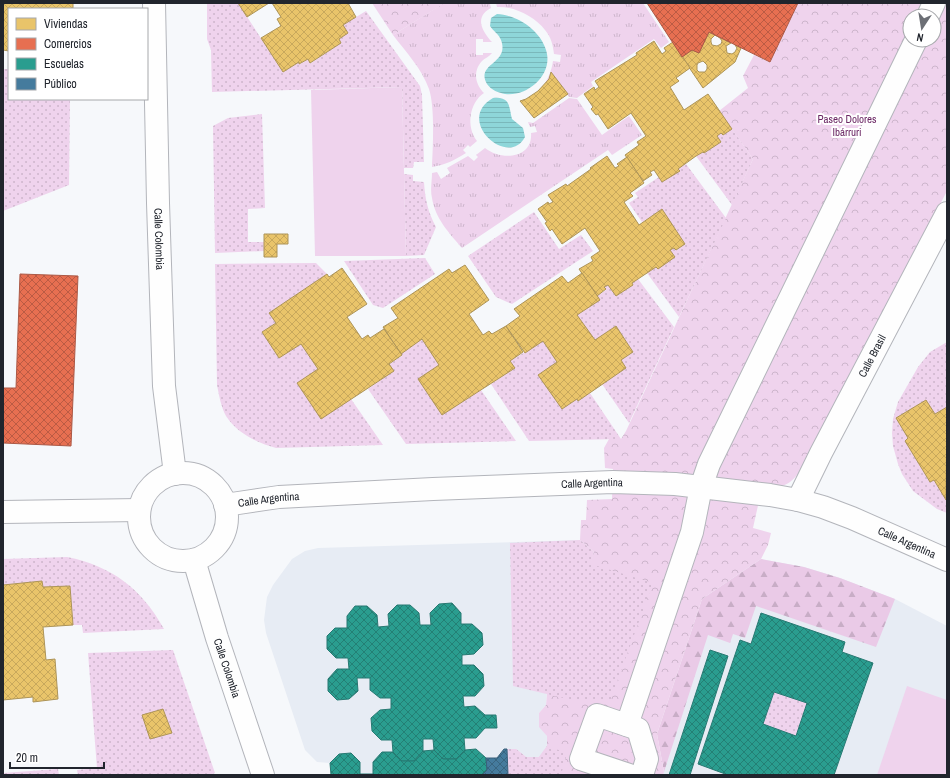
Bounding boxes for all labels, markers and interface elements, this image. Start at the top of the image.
legend [8,8,148,100]
north arrow [902,8,942,48]
text: Viviendas [44,16,88,32]
text: N [915,30,925,45]
text: Comercios [44,36,92,52]
text: Escuelas [44,56,84,72]
text: Público [44,76,77,92]
park label: Paseo Dolores Ibárruri [817,112,877,139]
street label: Calle Colombia [151,208,167,270]
street label: Calle Brasil [855,332,889,380]
street label: Calle Argentina [561,475,623,491]
street label: Calle Argentina [237,489,300,510]
street label: Calle Argentina [876,523,938,561]
street label: Calle Colombia [211,637,244,700]
scale bar [10,744,104,770]
text: 20 m [16,750,38,766]

